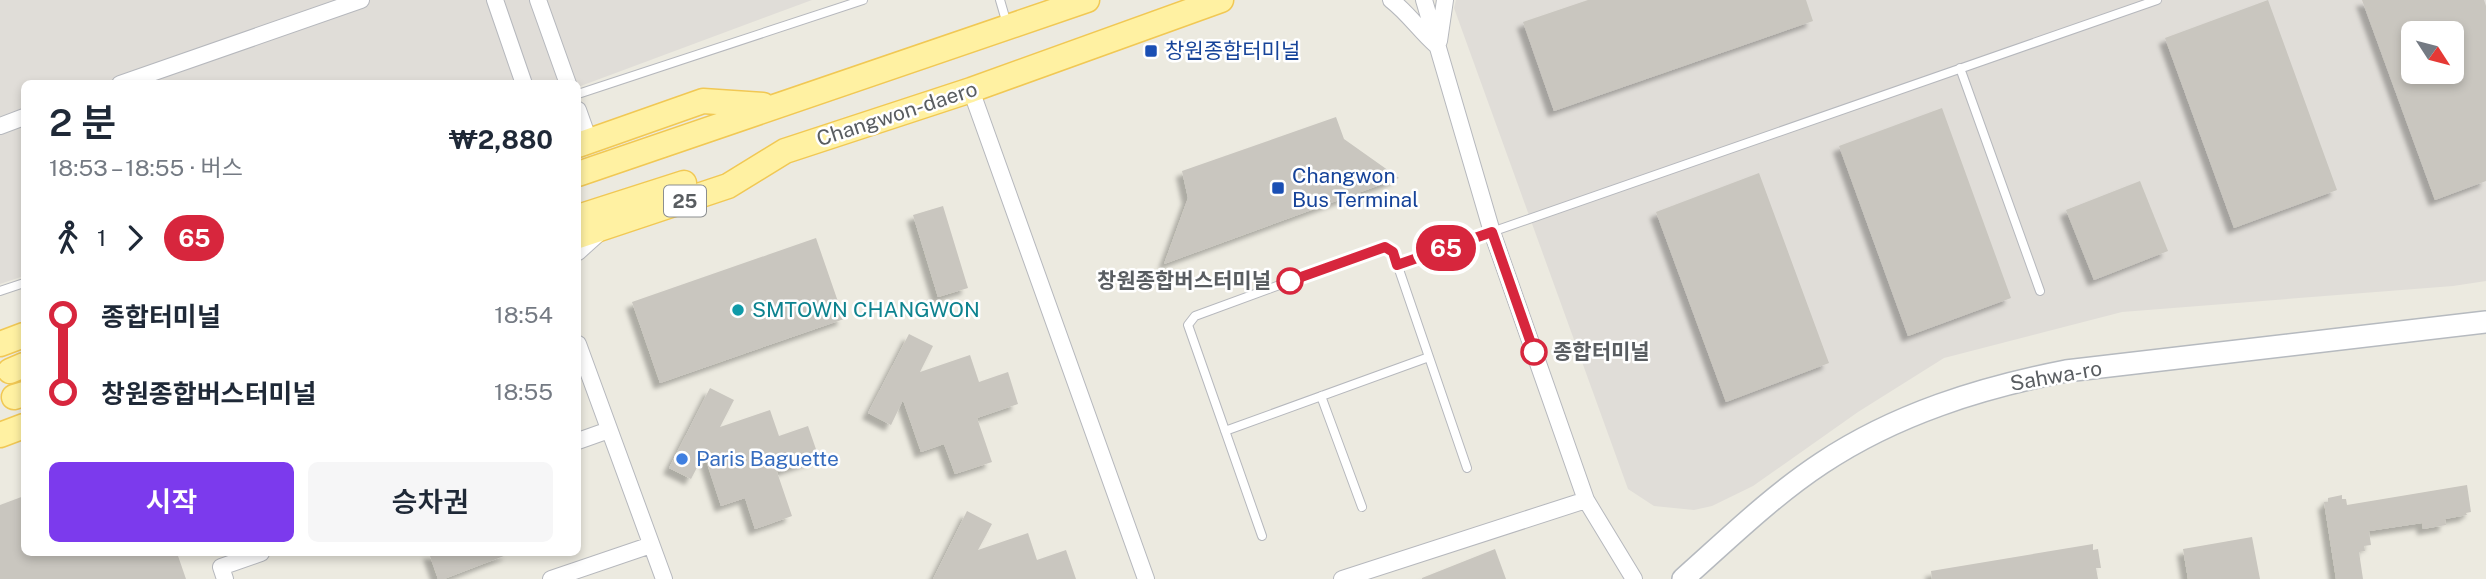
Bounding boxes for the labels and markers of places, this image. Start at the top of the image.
place label: 창원종합터미널 [1165,38,1300,63]
marker: 창원종합터미널 [1143,43,1159,59]
place label: Changwon Bus Terminal [1292,163,1419,212]
marker: Changwon Bus Terminal [1270,180,1286,196]
place label: 창원종합버스터미널 [1097,268,1271,293]
marker: 창원종합버스터미널 [1277,268,1303,294]
place label: SMTOWN CHANGWON [752,297,980,322]
marker: SMTOWN CHANGWON [730,302,746,318]
marker: 종합터미널 [1521,339,1547,365]
place label: 종합터미널 [1553,339,1650,364]
place label: Paris Baguette [696,446,839,471]
marker: Paris Baguette [674,451,690,467]

